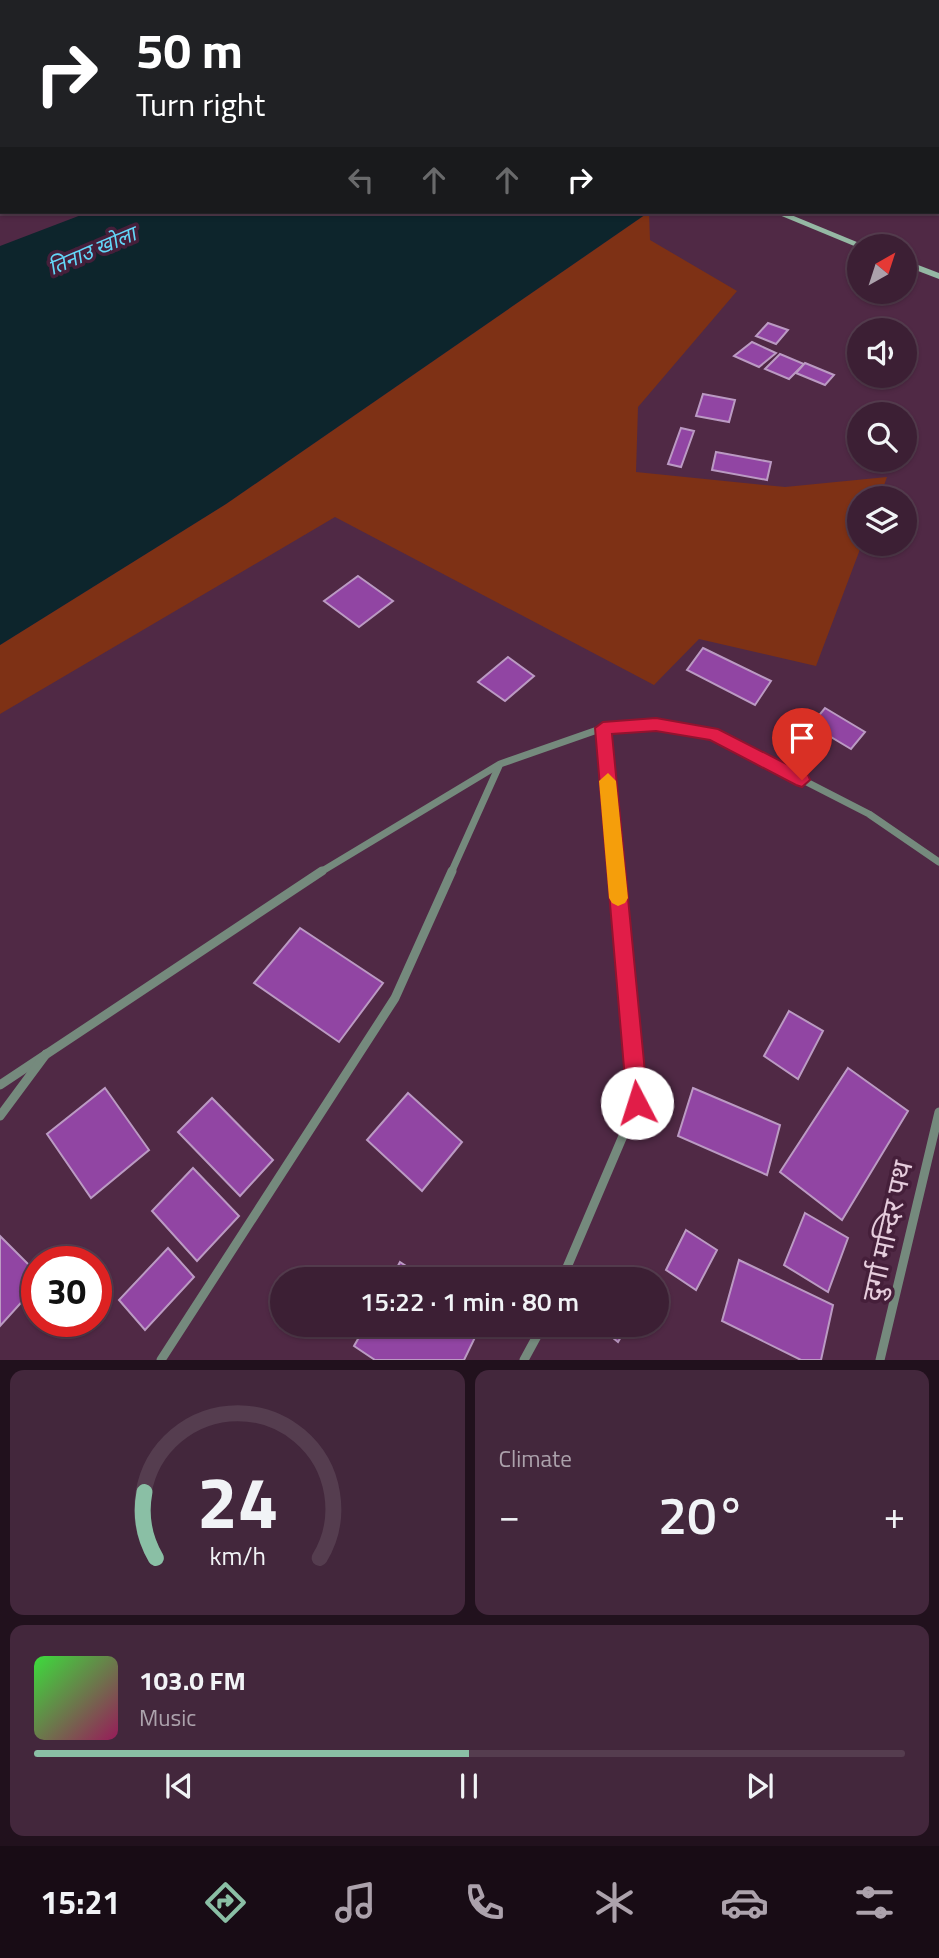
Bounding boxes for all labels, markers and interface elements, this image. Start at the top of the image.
text: 50 m [136,12,243,87]
icon: right [21,28,112,119]
text: Turn right [136,80,265,128]
icon: left [342,161,380,199]
icon: ahead [415,161,453,199]
icon: ahead [488,161,526,199]
icon: right [561,161,599,199]
water label: तिनाउ खोला [43,216,144,283]
north arrow [847,234,917,304]
map controls [847,234,917,556]
button: sound [847,318,917,388]
button: search [847,402,917,472]
button: layers [847,486,917,556]
pin [772,708,832,780]
icon: arrive [783,719,821,757]
position arrow [600,1066,674,1140]
street label: दुर्गा मन्दिर पथ [849,1155,924,1305]
speed limit sign: 30 [21,1246,112,1337]
text: 15:22 · 1 min · 80 m [360,1282,579,1321]
text: Climate [499,1441,572,1476]
text: 24 [196,1447,278,1557]
text: 20° [658,1475,745,1554]
text: − [499,1486,520,1544]
text: + [884,1486,905,1544]
text: km/h [209,1537,266,1575]
text: 103.0 FM [139,1661,246,1700]
text: Music [139,1700,196,1735]
icon: previous [160,1767,198,1805]
icon: pause [450,1767,488,1805]
icon: next [741,1767,779,1805]
text: 15:21 [40,1878,120,1926]
icon: directions [201,1878,250,1927]
icon: music [331,1878,380,1927]
icon: phone [460,1878,509,1927]
icon: climate [590,1878,639,1927]
icon: car [720,1878,769,1927]
icon: filters [850,1878,899,1927]

